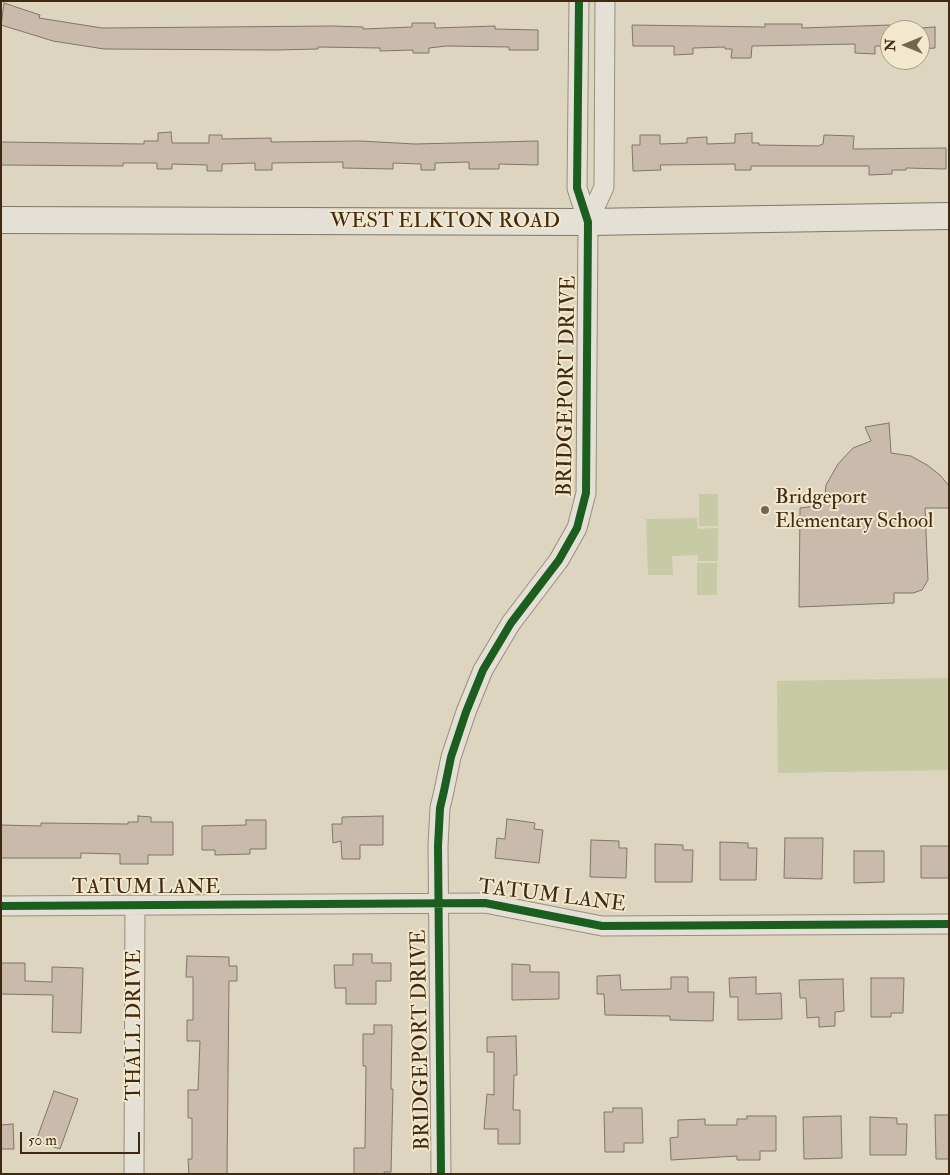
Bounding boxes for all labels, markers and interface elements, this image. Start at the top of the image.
north arrow [880,20,930,70]
text: N [882,39,899,51]
street label: WEST ELKTON ROAD [330,209,560,235]
street label: BRIDGEPORT DRIVE [553,275,583,497]
place label: Bridgeport Elementary School [775,485,933,535]
marker: Bridgeport Elementary School [759,504,771,516]
street label: TATUM LANE [72,875,220,901]
street label: TATUM LANE [477,875,627,919]
street label: BRIDGEPORT DRIVE [407,929,437,1151]
street label: THALL DRIVE [122,949,148,1101]
scale bar [22,1122,142,1154]
text: 50 m [28,1131,57,1150]

